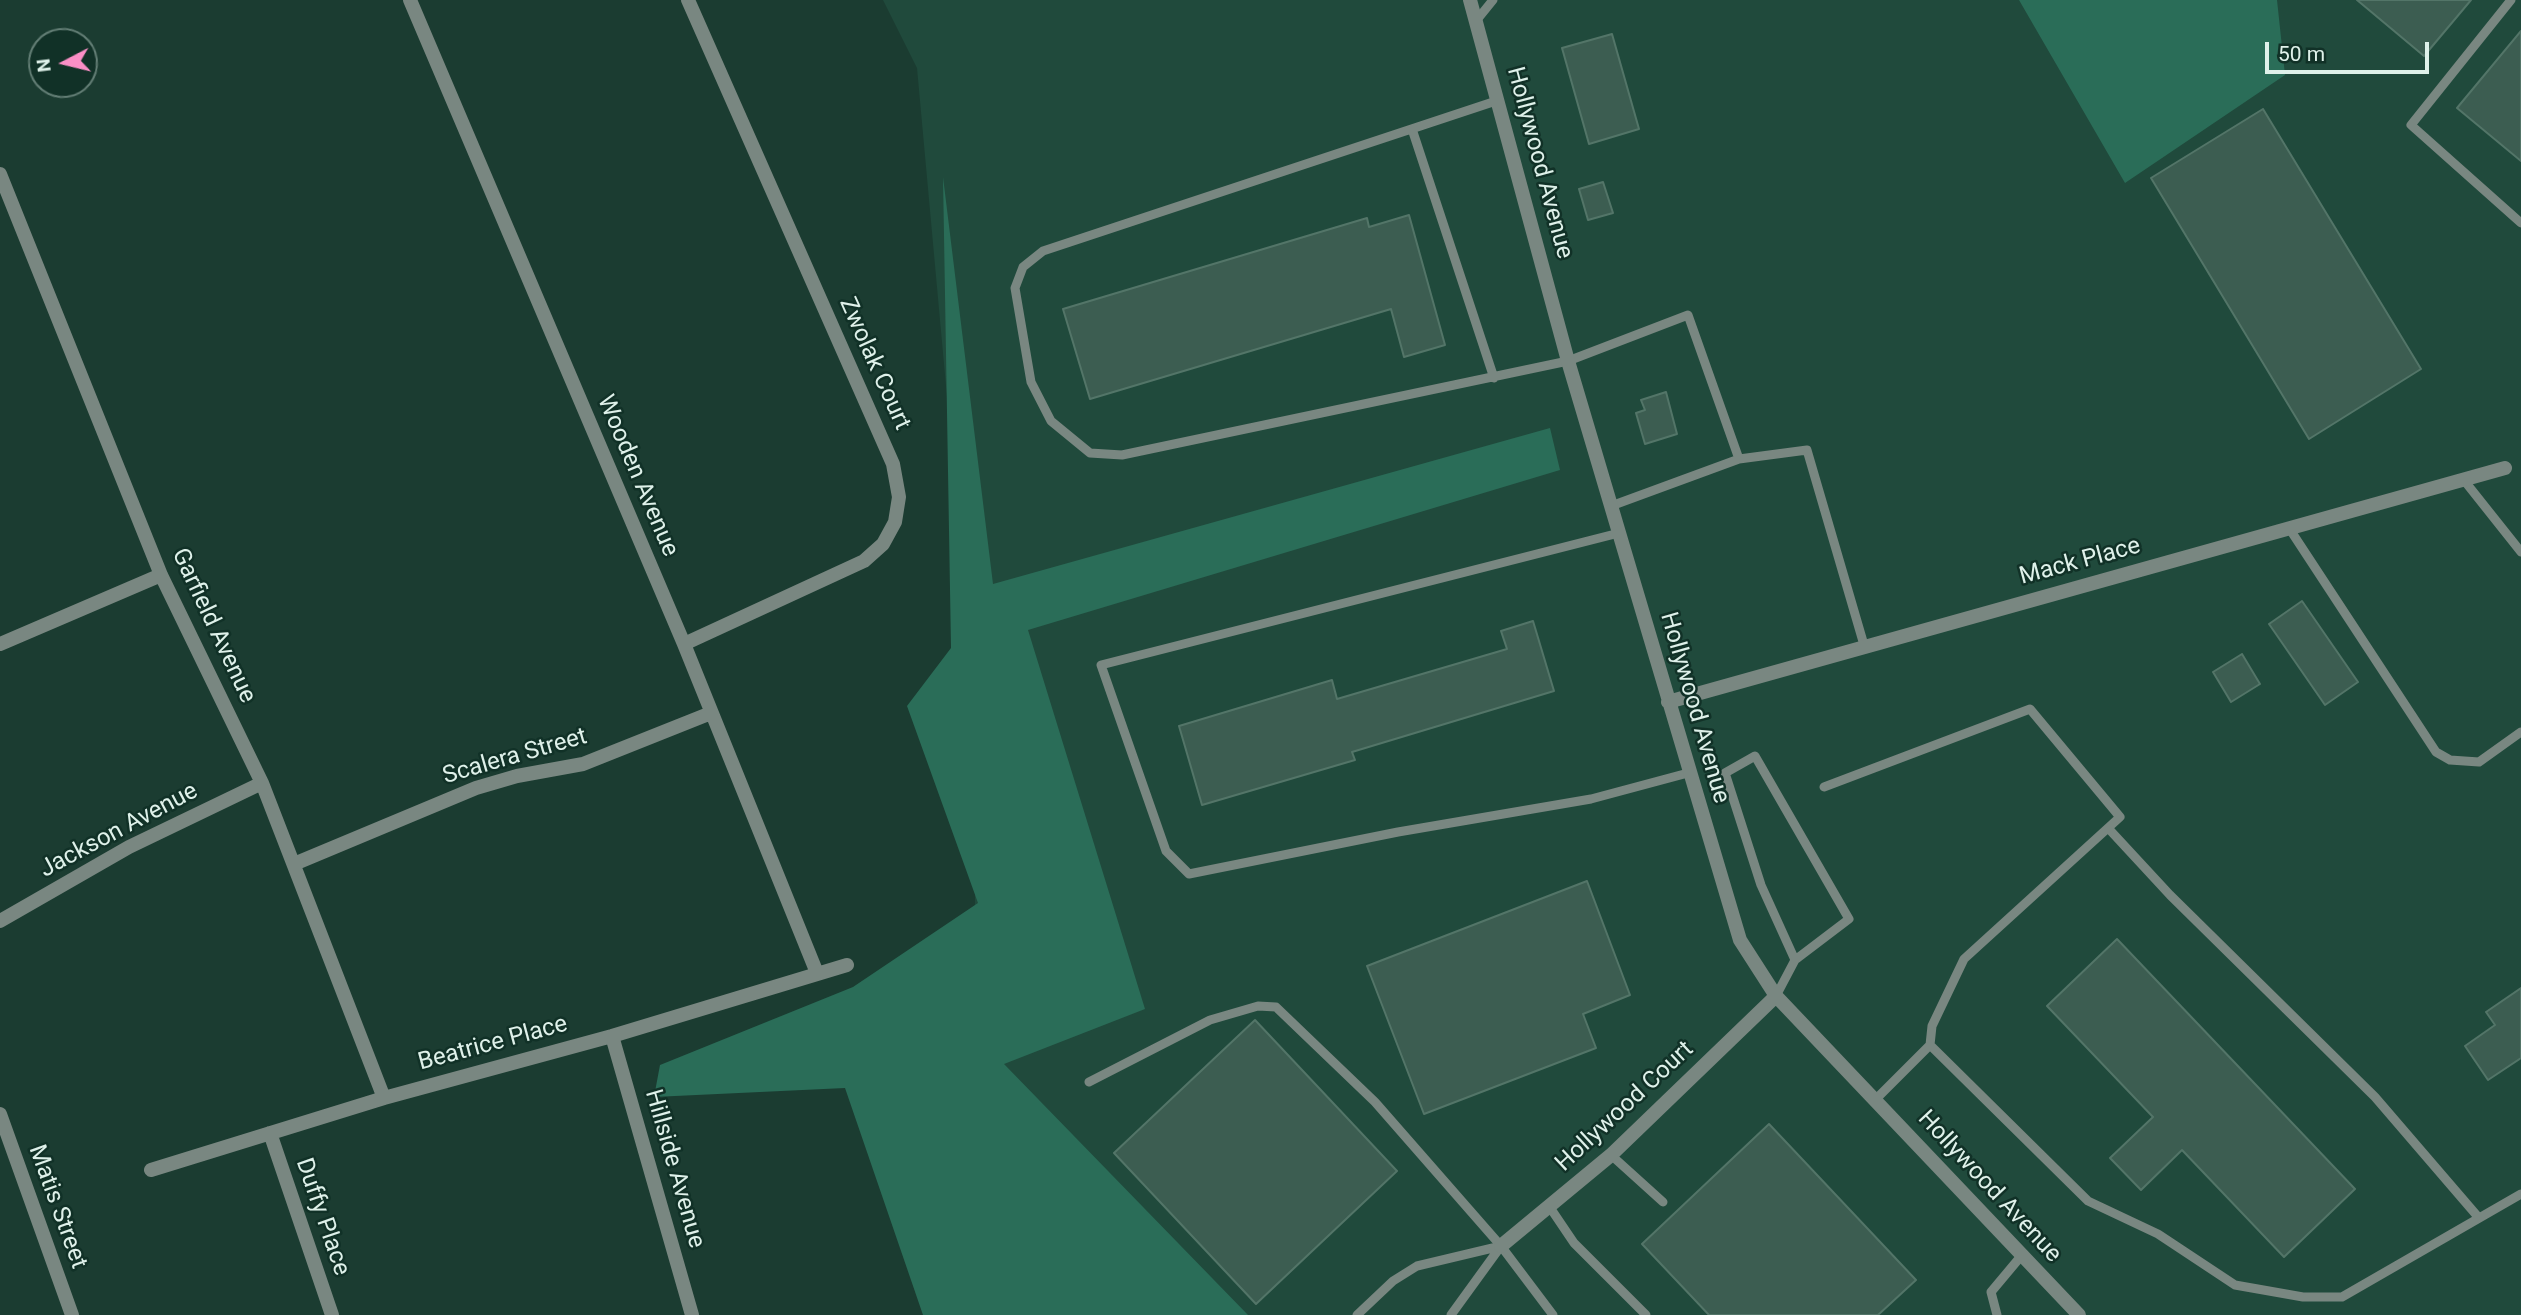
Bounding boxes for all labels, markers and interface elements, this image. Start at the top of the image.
north arrow [28,28,98,98]
scale bar [2269,28,2434,72]
text: 50 m [2278,42,2325,66]
text: N [31,57,56,73]
street label: Hollywood Avenue [1500,64,1578,262]
street label: Zwolak Court [832,293,916,435]
street label: Wooden Avenue [590,391,684,561]
street label: Mack Place [2016,532,2144,592]
street label: Garfield Avenue [165,544,261,708]
street label: Hollywood Avenue [1653,609,1735,807]
street label: Scalera Street [440,723,590,791]
street label: Jackson Avenue [35,777,203,885]
street label: Beatrice Place [415,1010,571,1078]
street label: Hollywood Court [1550,1036,1700,1178]
street label: Hillside Avenue [638,1086,710,1252]
street label: Hollywood Avenue [1911,1105,2067,1269]
street label: Matis Street [21,1141,93,1273]
street label: Duffy Place [288,1154,356,1280]

